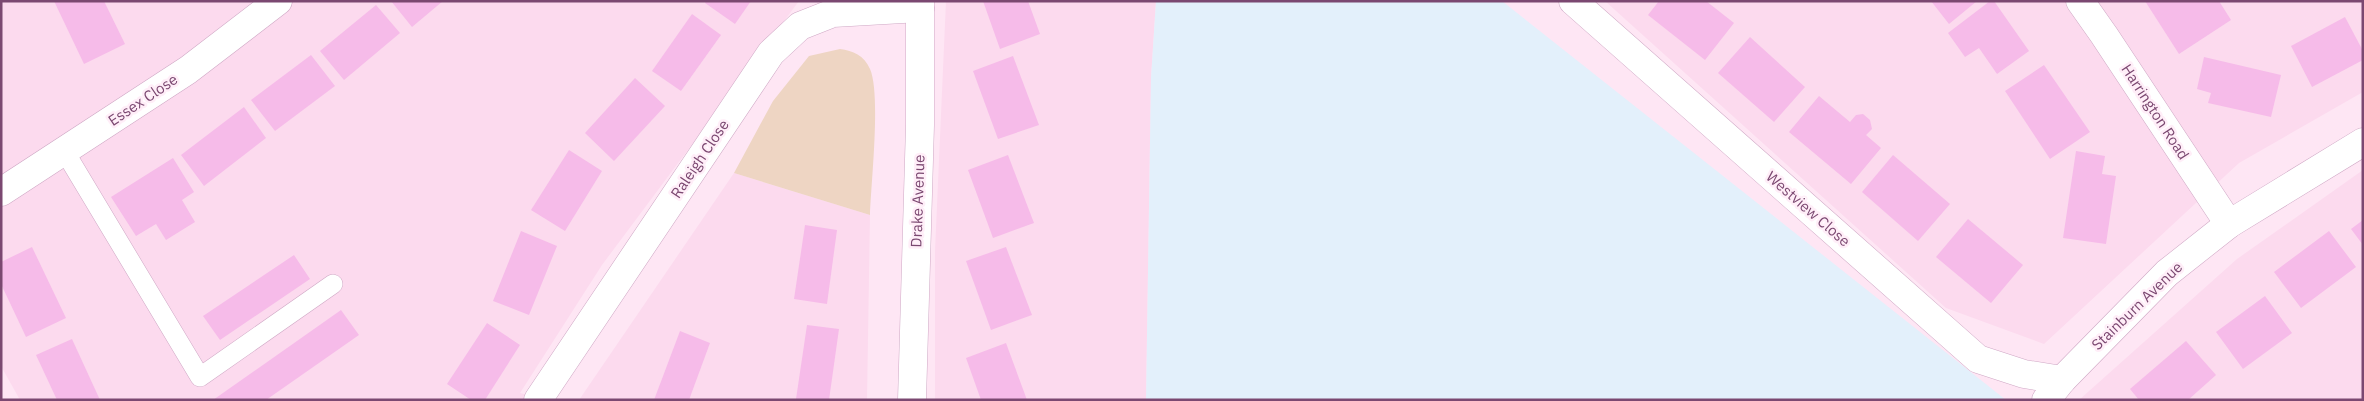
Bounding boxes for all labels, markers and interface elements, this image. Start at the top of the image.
street label: Harrington Road [2118,60,2193,163]
street label: Essex Close [104,69,181,130]
street label: Raleigh Close [666,116,733,202]
street label: Drake Avenue [906,154,929,248]
street label: Westview Close [1762,167,1854,250]
street label: Stainburn Avenue [2087,257,2186,354]

